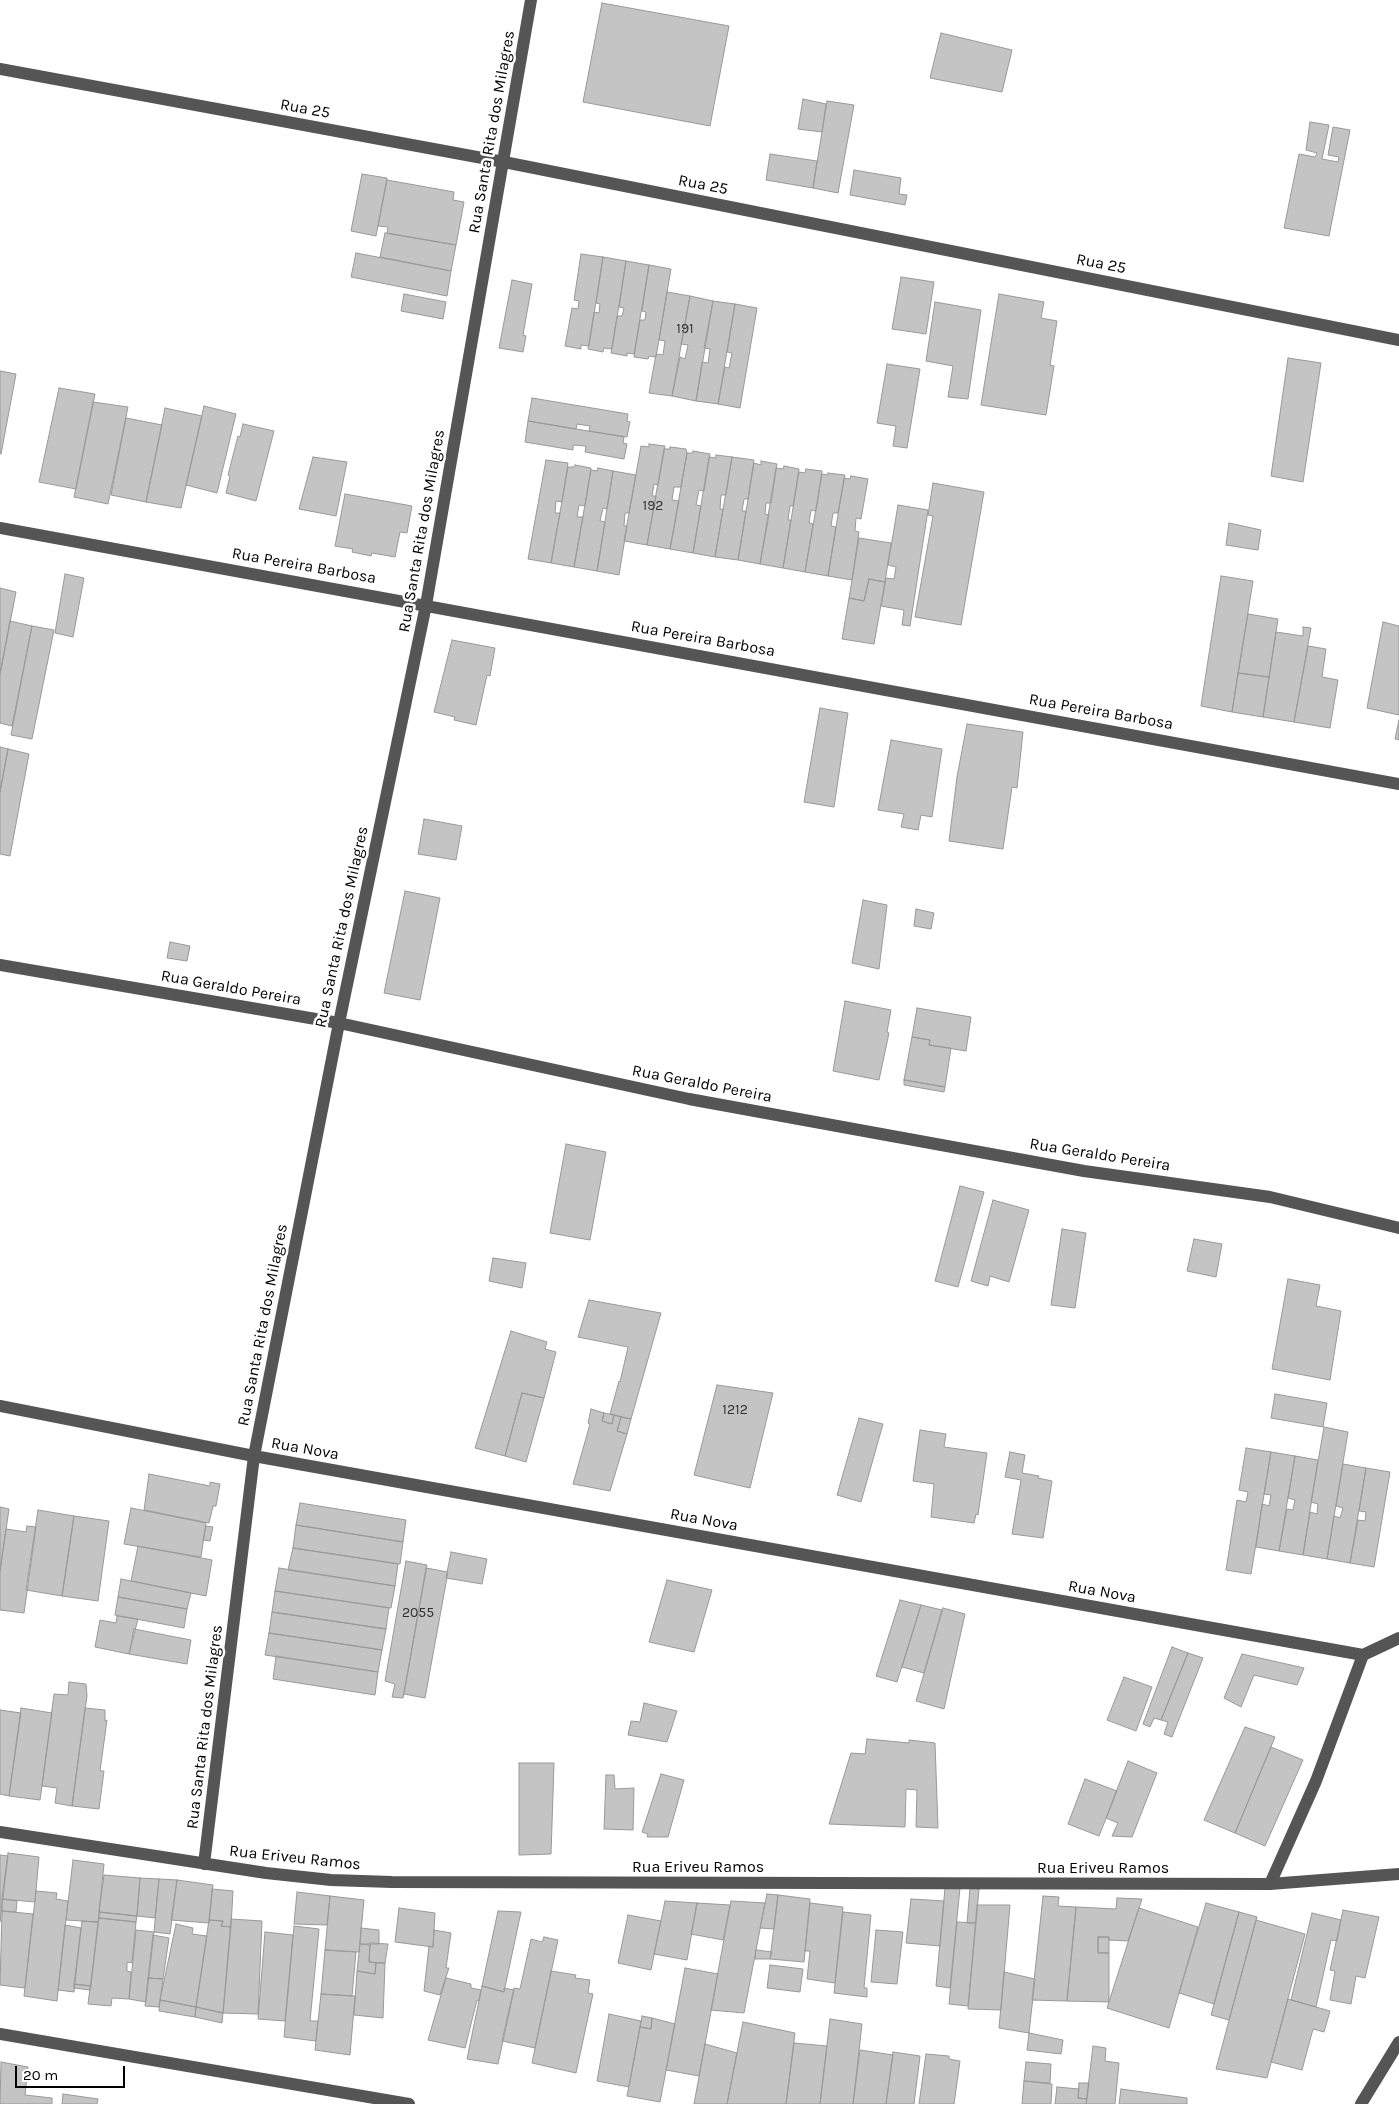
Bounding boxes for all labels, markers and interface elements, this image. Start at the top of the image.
street label: Rua Santa Rita dos Milagres [465,29,519,235]
street label: Rua 25 [279,95,331,123]
street label: Rua 25 [676,171,730,199]
street label: Rua 25 [1074,250,1128,278]
house number: 191 [676,321,694,337]
street label: Rua Santa Rita dos Milagres [395,428,449,634]
house number: 192 [643,498,663,514]
street label: Rua Pereira Barbosa [230,544,378,588]
street label: Rua Pereira Barbosa [629,617,777,661]
street label: Rua Pereira Barbosa [1027,690,1175,734]
street label: Rua Santa Rita dos Milagres [311,824,373,1030]
street label: Rua Geraldo Pereira [159,966,303,1010]
street label: Rua Geraldo Pereira [630,1061,774,1107]
street label: Rua Geraldo Pereira [1028,1134,1172,1176]
street label: Rua Santa Rita dos Milagres [234,1222,292,1428]
house number: 1212 [722,1402,748,1418]
street label: Rua Nova [270,1434,340,1464]
street label: Rua Nova [669,1505,739,1535]
street label: Rua Nova [1067,1577,1137,1607]
house number: 2055 [402,1605,434,1621]
street label: Rua Santa Rita dos Milagres [183,1624,227,1830]
street label: Rua Eriveu Ramos [228,1842,362,1874]
street label: Rua Eriveu Ramos [632,1857,764,1877]
street label: Rua Eriveu Ramos [1037,1858,1169,1878]
scale bar [18,2056,128,2088]
text: 20 m [23,2066,58,2084]

